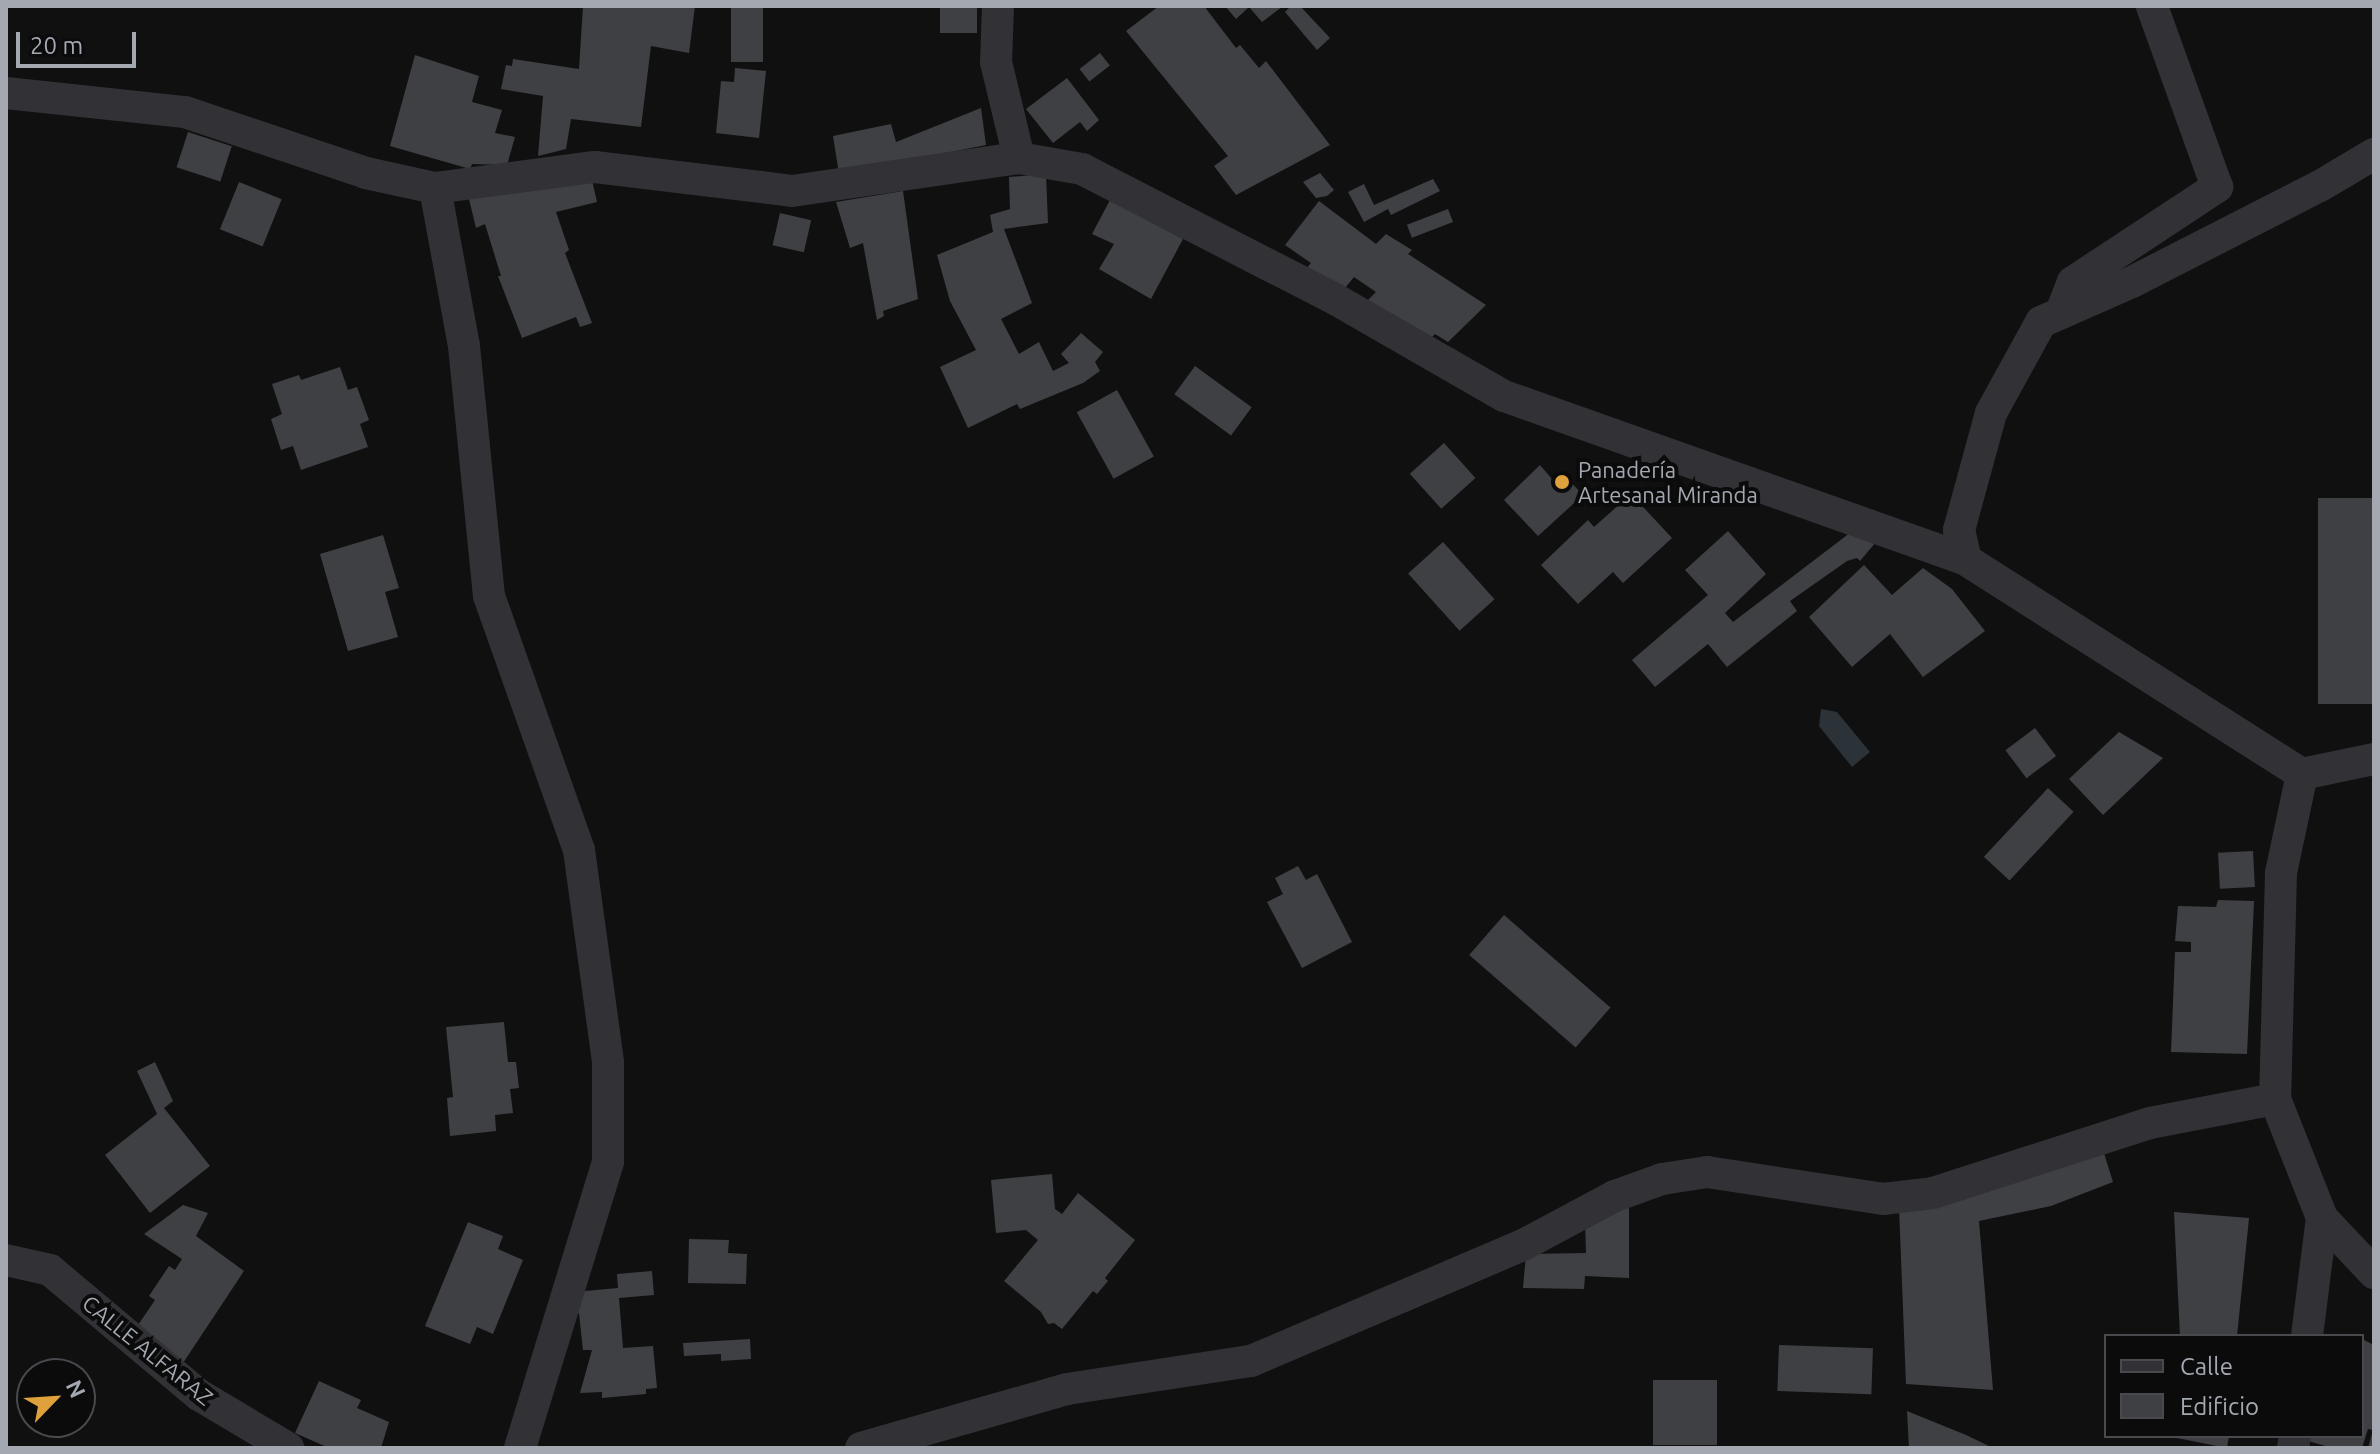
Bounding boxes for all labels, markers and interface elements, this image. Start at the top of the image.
scale bar [20,16,140,66]
text: 20 m [30,32,83,59]
place label: Panadería Artesanal Miranda [1578,456,1758,508]
marker: Panadería Artesanal Miranda [1553,473,1571,491]
street label: CALLE ALFARAZ [77,1289,219,1411]
legend [2104,1334,2364,1438]
text: Calle [2180,1353,2233,1380]
north arrow [16,1358,96,1438]
text: N [62,1376,91,1401]
text: Edificio [2180,1393,2259,1420]

